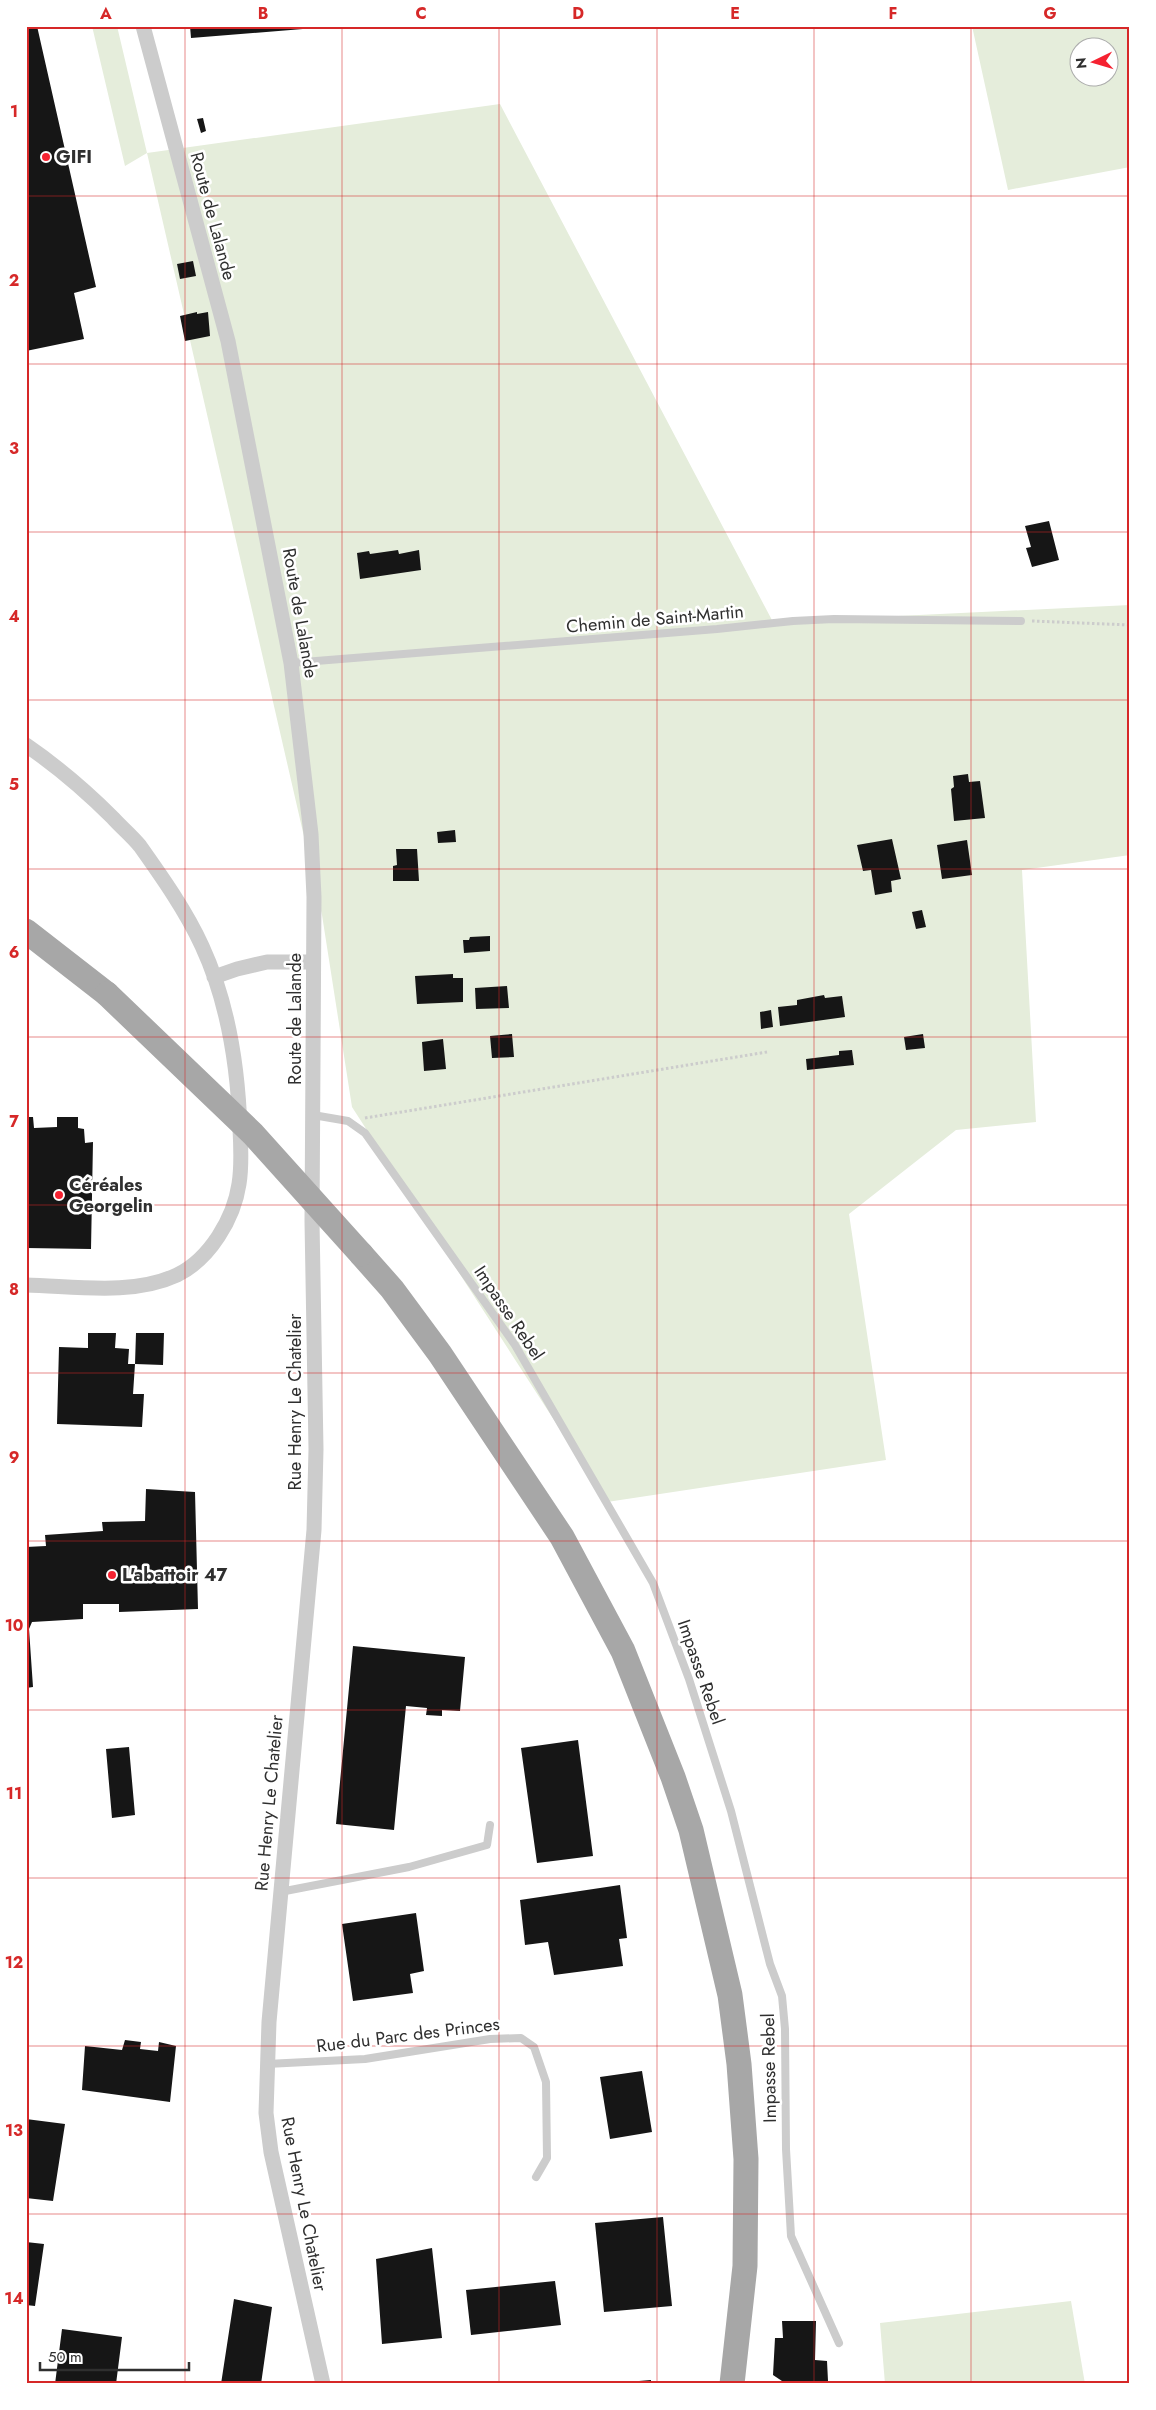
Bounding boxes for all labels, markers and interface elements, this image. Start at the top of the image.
text: A [99,2,112,25]
text: B [258,2,268,25]
text: C [415,2,427,25]
text: D [572,2,584,25]
text: E [730,2,740,25]
text: F [889,2,897,25]
text: G [1043,2,1057,25]
north arrow [1068,38,1118,88]
text: N [1071,57,1091,70]
text: 1 [10,100,18,123]
place label: GIFI [56,144,92,170]
street label: Route de Lalande [183,149,243,283]
marker: GIFI [40,151,52,163]
text: 2 [9,269,19,292]
text: 3 [9,437,19,460]
street label: Route de Lalande [276,546,324,680]
street label: Chemin de Saint-Martin [565,598,745,640]
text: 4 [8,605,20,628]
text: 5 [9,773,19,796]
text: 6 [9,941,19,964]
street label: Route de Lalande [282,953,308,1085]
text: 7 [9,1110,19,1133]
place label: Céréales Georgelin [69,1172,153,1219]
marker: Céréales Georgelin [53,1189,65,1201]
street label: Impasse Rebel [468,1260,550,1366]
text: 8 [9,1278,19,1301]
street label: Rue Henry Le Chatelier [282,1313,308,1490]
text: 9 [9,1446,19,1469]
place label: L'abattoir 47 [122,1562,228,1588]
marker: L'abattoir 47 [106,1569,118,1581]
text: 10 [5,1614,23,1637]
street label: Impasse Rebel [671,1616,731,1728]
street label: Rue Henry Le Chatelier [248,1713,290,1892]
text: 11 [6,1782,22,1805]
text: 12 [5,1951,23,1974]
street label: Rue du Parc des Princes [315,2011,501,2059]
street label: Impasse Rebel [755,2013,783,2123]
street label: Rue Henry Le Chatelier [274,2115,334,2294]
text: 13 [5,2119,23,2142]
text: 14 [4,2287,24,2310]
scale bar [40,2340,189,2372]
text: 50 m [48,2346,82,2368]

